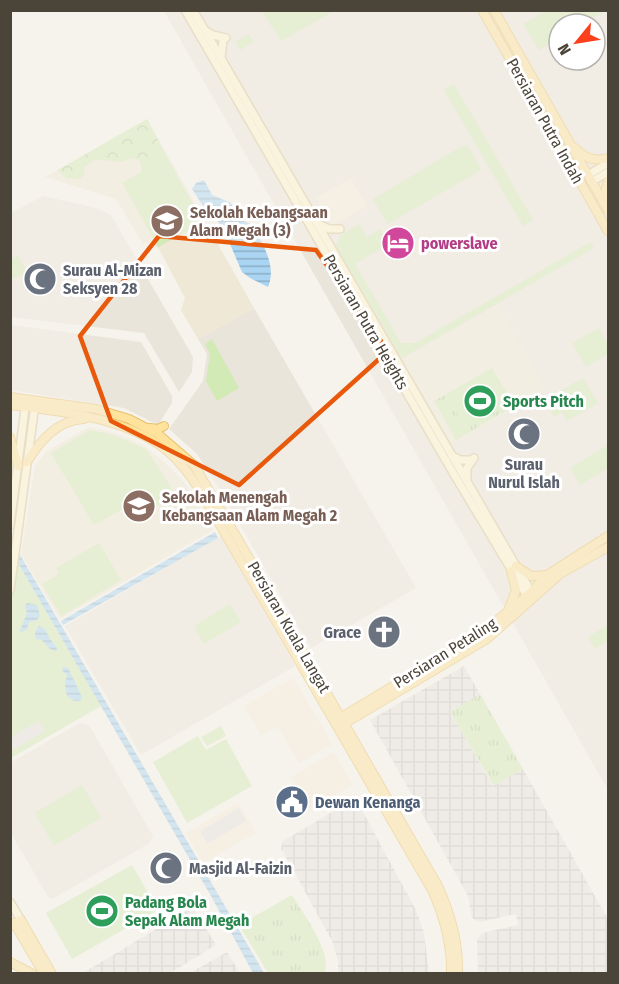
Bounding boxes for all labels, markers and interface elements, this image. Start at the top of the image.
north arrow [547,12,607,72]
text: N [554,40,575,58]
street label: Persiaran Putra Indah [503,55,587,187]
school or university icon: Sekolah Kebangsaan Alam Megah (3) [149,203,185,239]
place label: Sekolah Kebangsaan Alam Megah (3) [189,203,328,240]
hotel icon: powerslave [380,225,416,261]
place label: powerslave [421,234,498,253]
street label: Persiaran Putra Heights [320,251,413,393]
mosque icon: Surau Al-Mizan Seksyen 28 [22,261,58,297]
place label: Surau Al-Mizan Seksyen 28 [63,261,162,298]
sports icon: Sports Pitch [462,383,498,419]
place label: Sports Pitch [503,392,584,411]
mosque icon: Surau Nurul Islah [506,416,542,452]
place label: Surau Nurul Islah [488,455,560,492]
school or university icon: Sekolah Menengah Kebangsaan Alam Megah 2 [121,488,157,524]
place label: Sekolah Menengah Kebangsaan Alam Megah 2 [162,488,338,525]
street label: Persiaran Kuala Langat [244,558,335,697]
street label: Persiaran Petaling [390,613,500,692]
church icon: Grace [366,614,402,650]
place label: Grace [323,623,361,642]
public building icon: Dewan Kenanga [274,784,310,820]
place label: Dewan Kenanga [315,793,420,812]
mosque icon: Masjid Al-Faizin [148,850,184,886]
place label: Masjid Al-Faizin [189,859,292,878]
sports icon: Padang Bola Sepak Alam Megah [84,893,120,929]
place label: Padang Bola Sepak Alam Megah [125,893,249,930]

